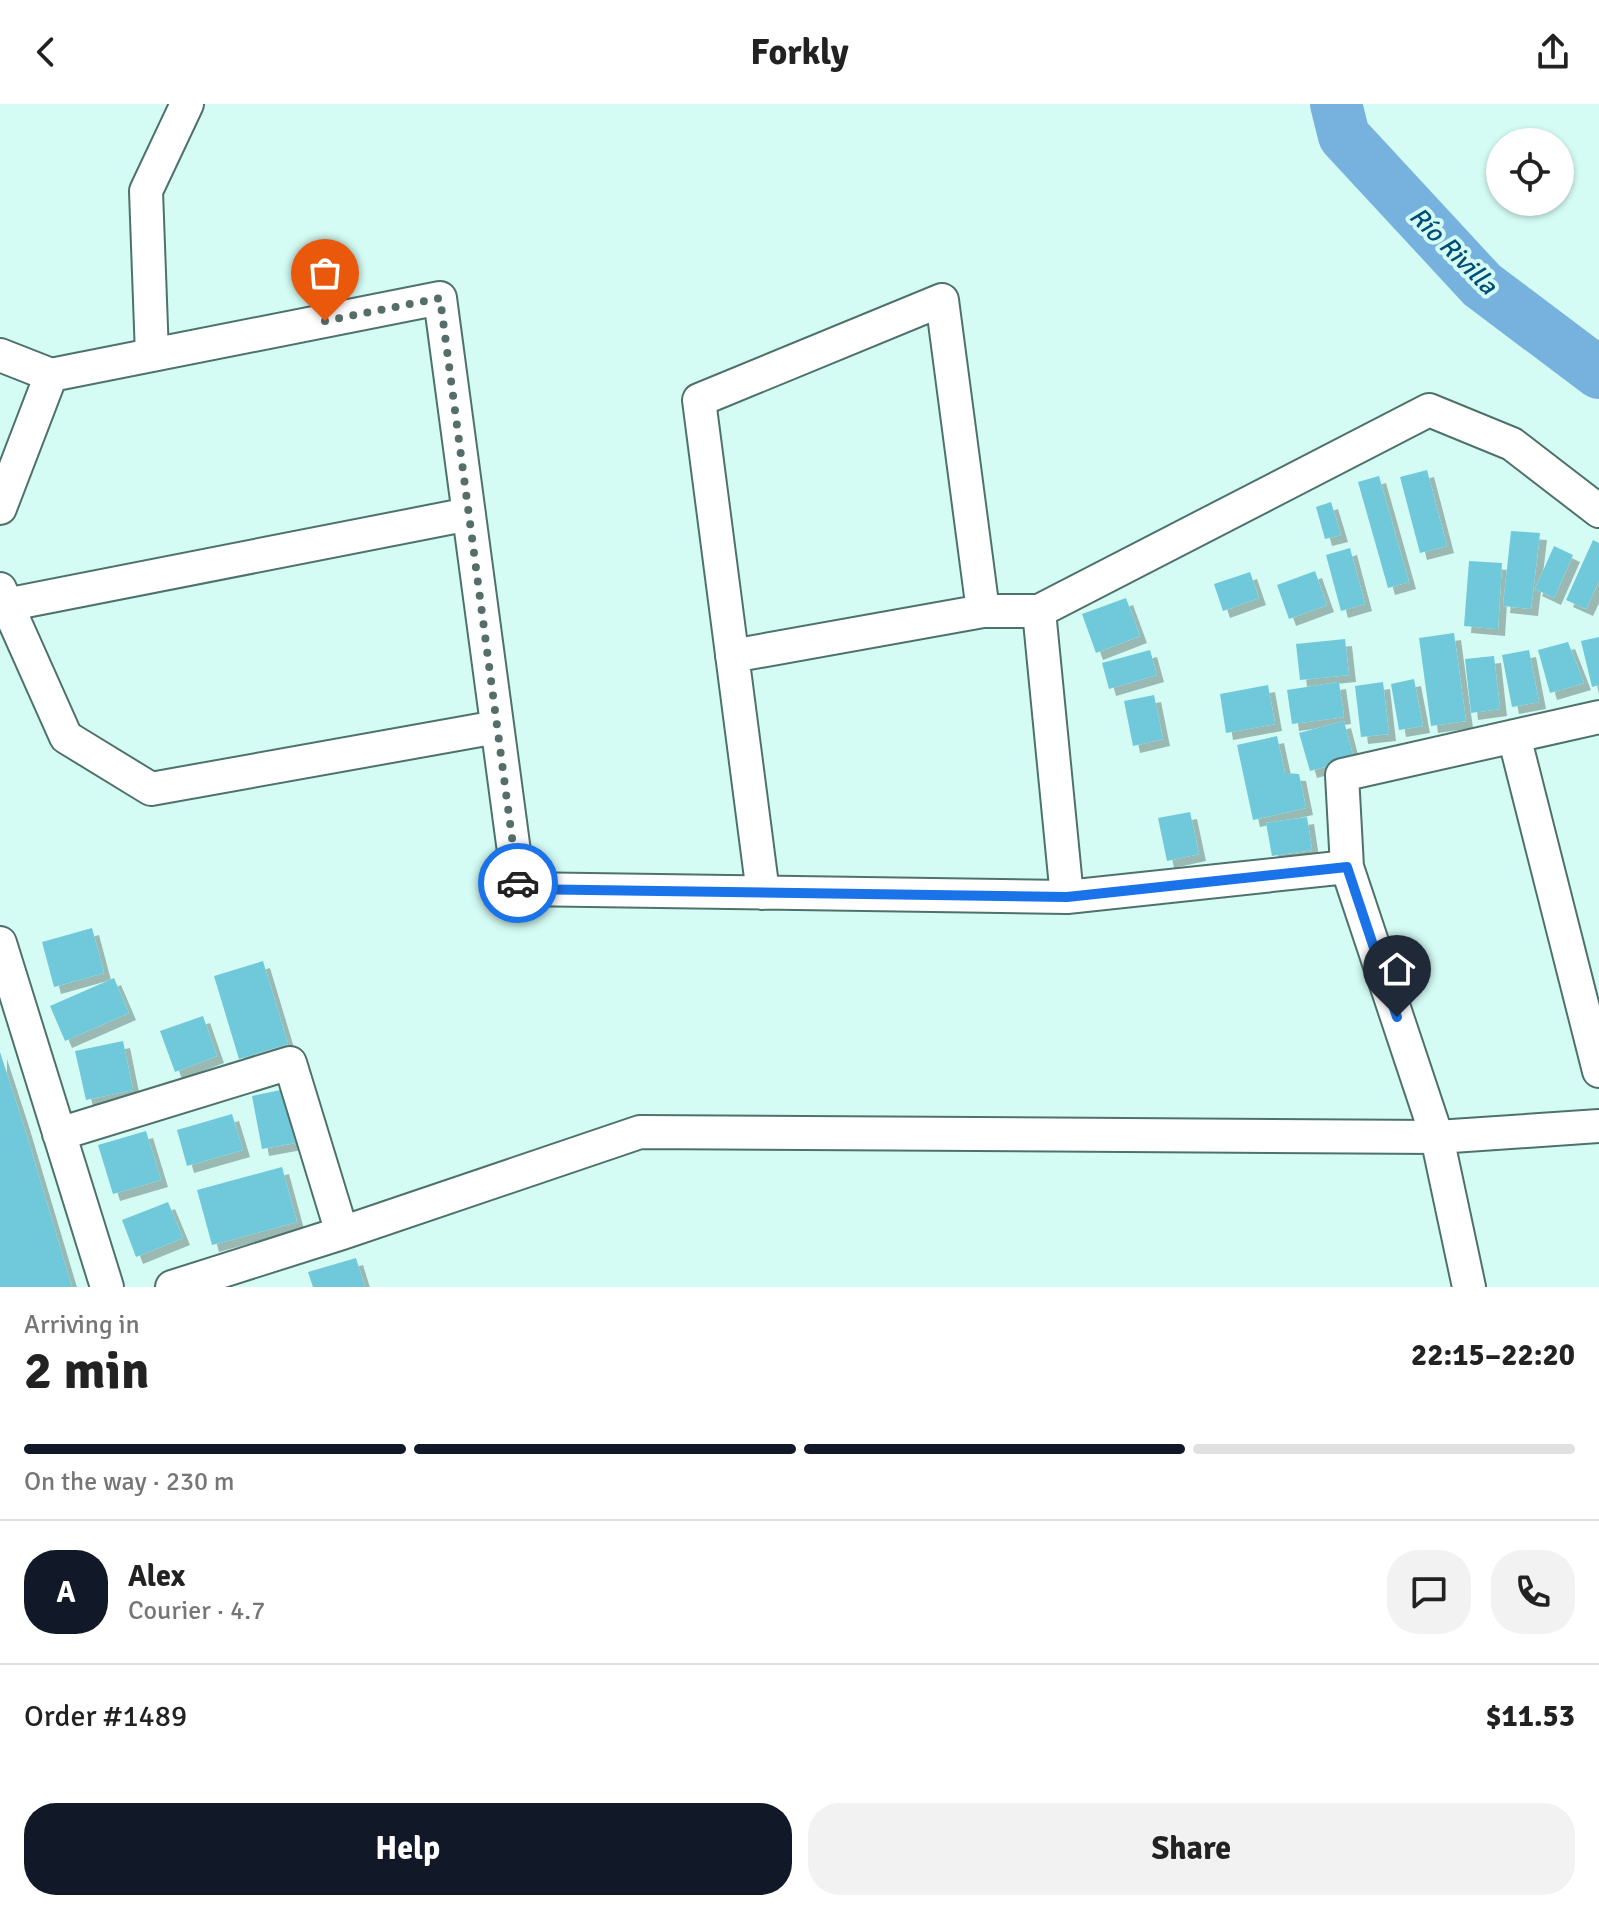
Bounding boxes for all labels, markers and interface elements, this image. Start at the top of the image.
icon: back [24,30,68,74]
text: Forkly [750,30,849,75]
icon: share [1531,30,1575,74]
map controls [1486,128,1574,216]
button: locate [1486,128,1574,216]
water label: Río Rivilla [1402,200,1504,302]
pin [291,239,359,321]
icon: bag [303,251,347,295]
courier [478,843,558,923]
icon: car [496,861,540,905]
pin [1363,935,1431,1017]
icon: home [1375,947,1419,991]
text: Arriving in [24,1309,140,1341]
text: 22:15–22:20 [1411,1337,1575,1374]
text: 2 min [24,1339,150,1403]
text: On the way · 230 m [24,1466,234,1498]
button: chat [1387,1550,1471,1634]
button: phone [1491,1550,1575,1634]
text: Alex [128,1558,185,1595]
text: A [56,1574,76,1611]
text: Courier · 4.7 [128,1595,265,1627]
text: Order #1489 [24,1698,187,1735]
text: $11.53 [1485,1698,1575,1735]
button: Help [24,1803,792,1895]
button: Share [808,1803,1575,1895]

